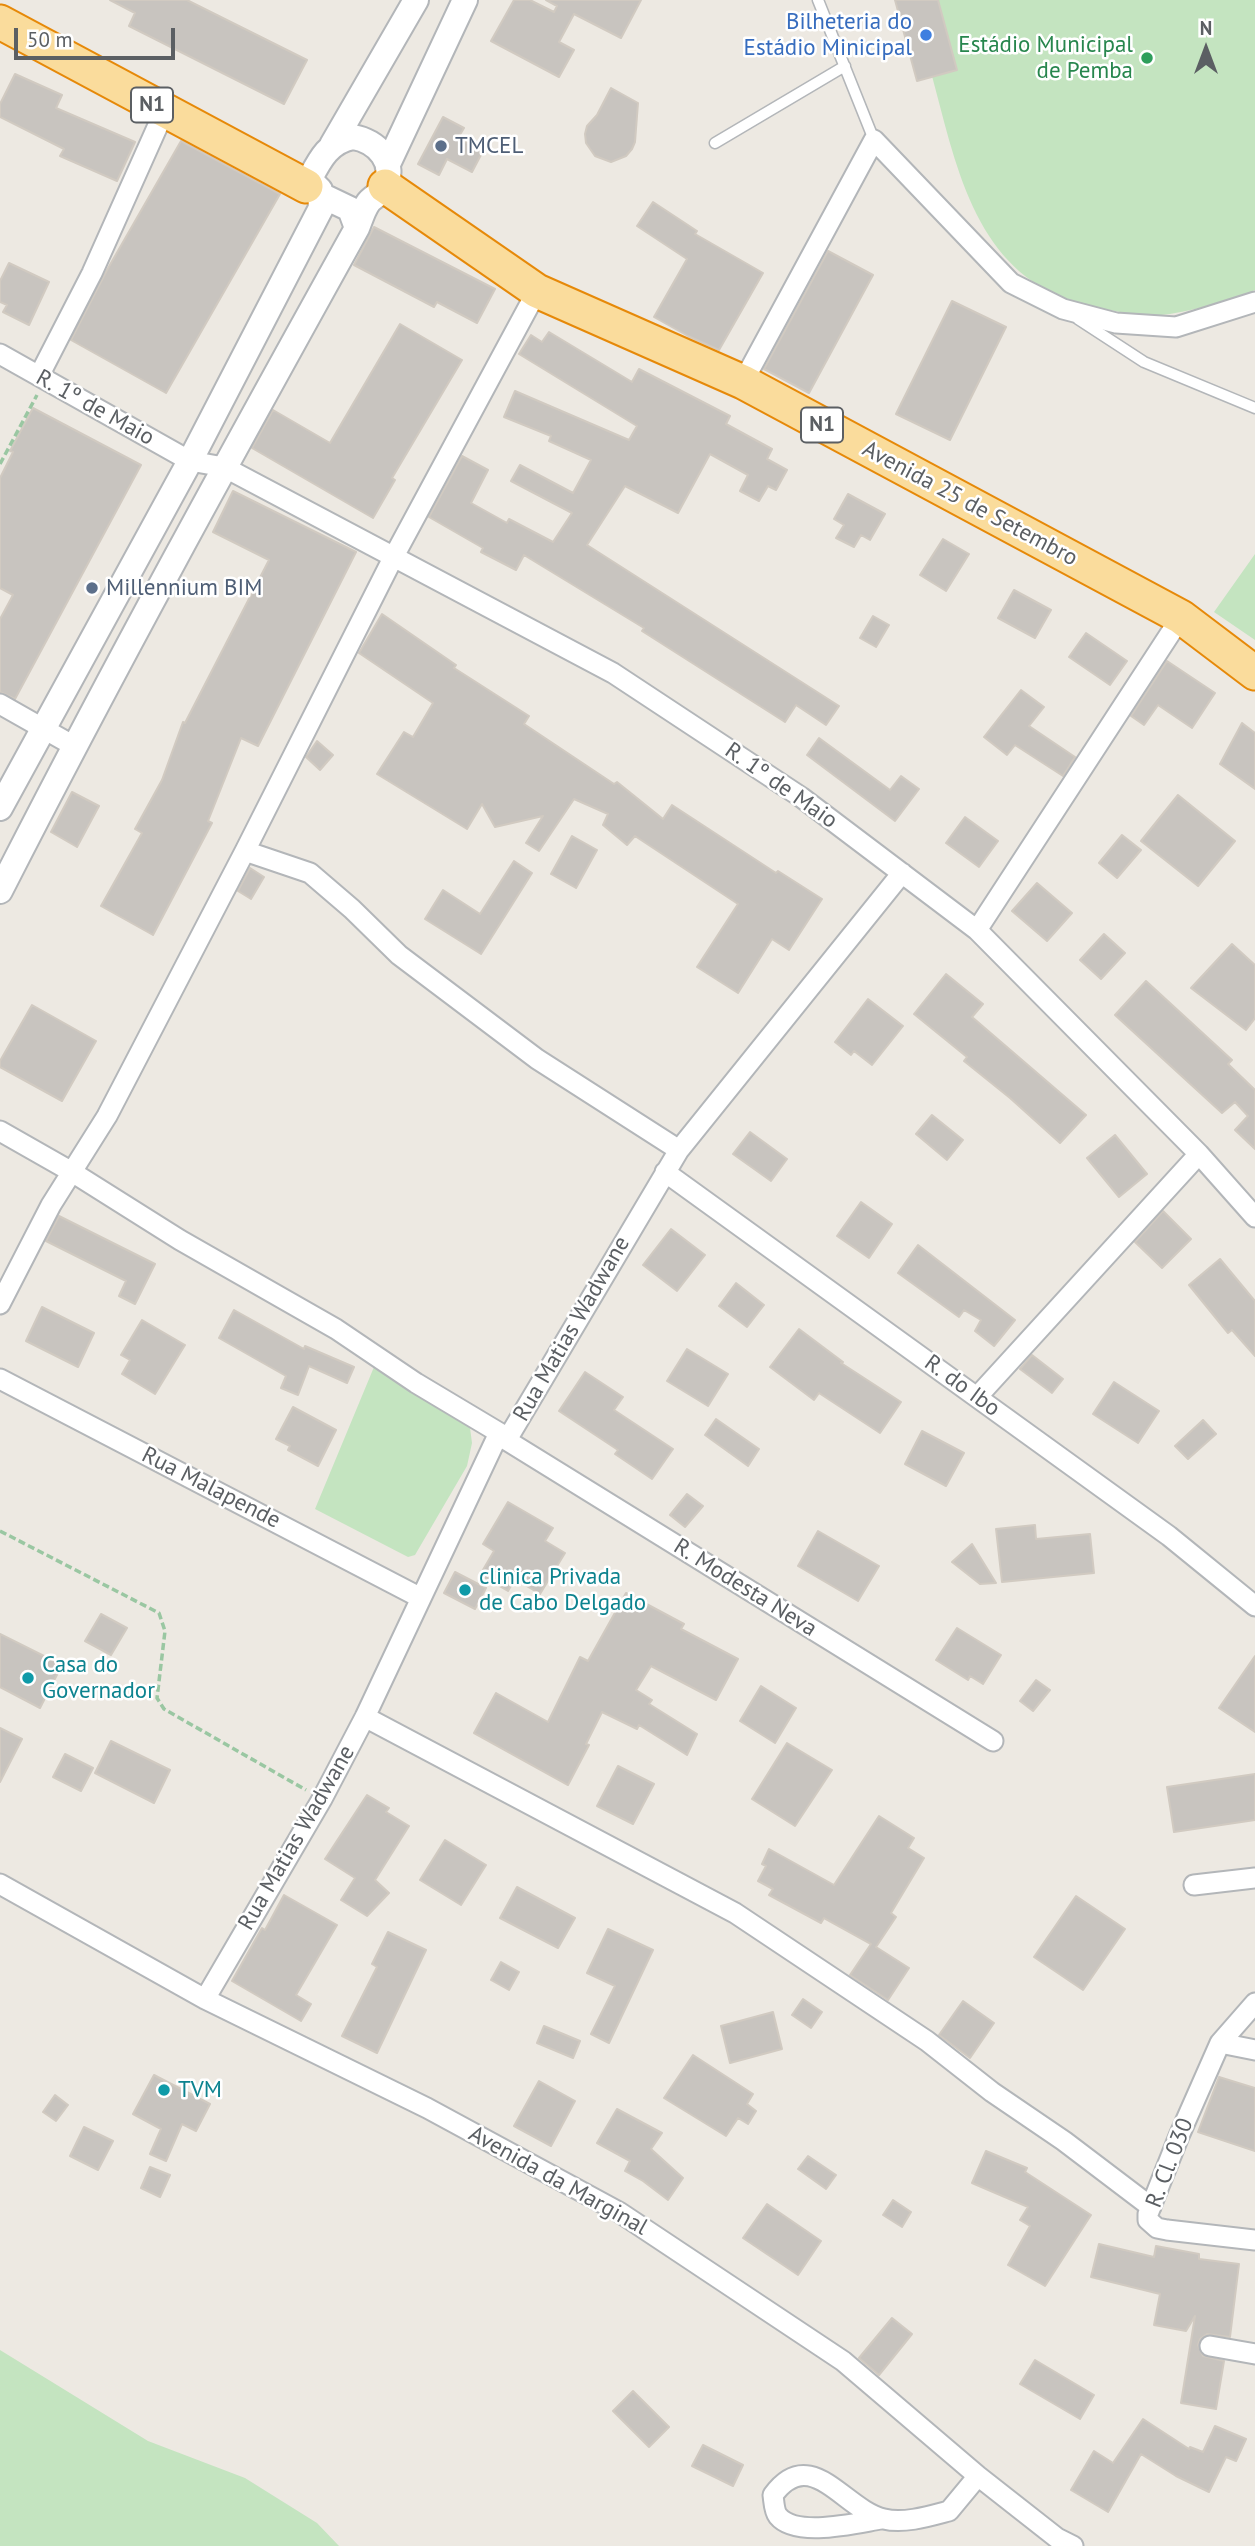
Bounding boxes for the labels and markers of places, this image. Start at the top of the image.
place label: Bilheteria do Estádio Minicipal [744,8,912,62]
marker: Bilheteria do Estádio Minicipal [918,27,934,43]
place label: Estádio Municipal de Pemba [958,31,1133,85]
marker: Estádio Municipal de Pemba [1139,50,1155,66]
place label: TMCEL [455,132,523,160]
marker: TMCEL [433,138,449,154]
place label: Millennium BIM [106,574,262,602]
marker: Millennium BIM [84,580,100,596]
place label: clinica Privada de Cabo Delgado [479,1563,646,1617]
marker: clinica Privada de Cabo Delgado [457,1582,473,1598]
place label: Casa do Governador [42,1651,155,1705]
marker: Casa do Governador [20,1670,36,1686]
place label: TVM [178,2076,222,2104]
marker: TVM [156,2082,172,2098]

